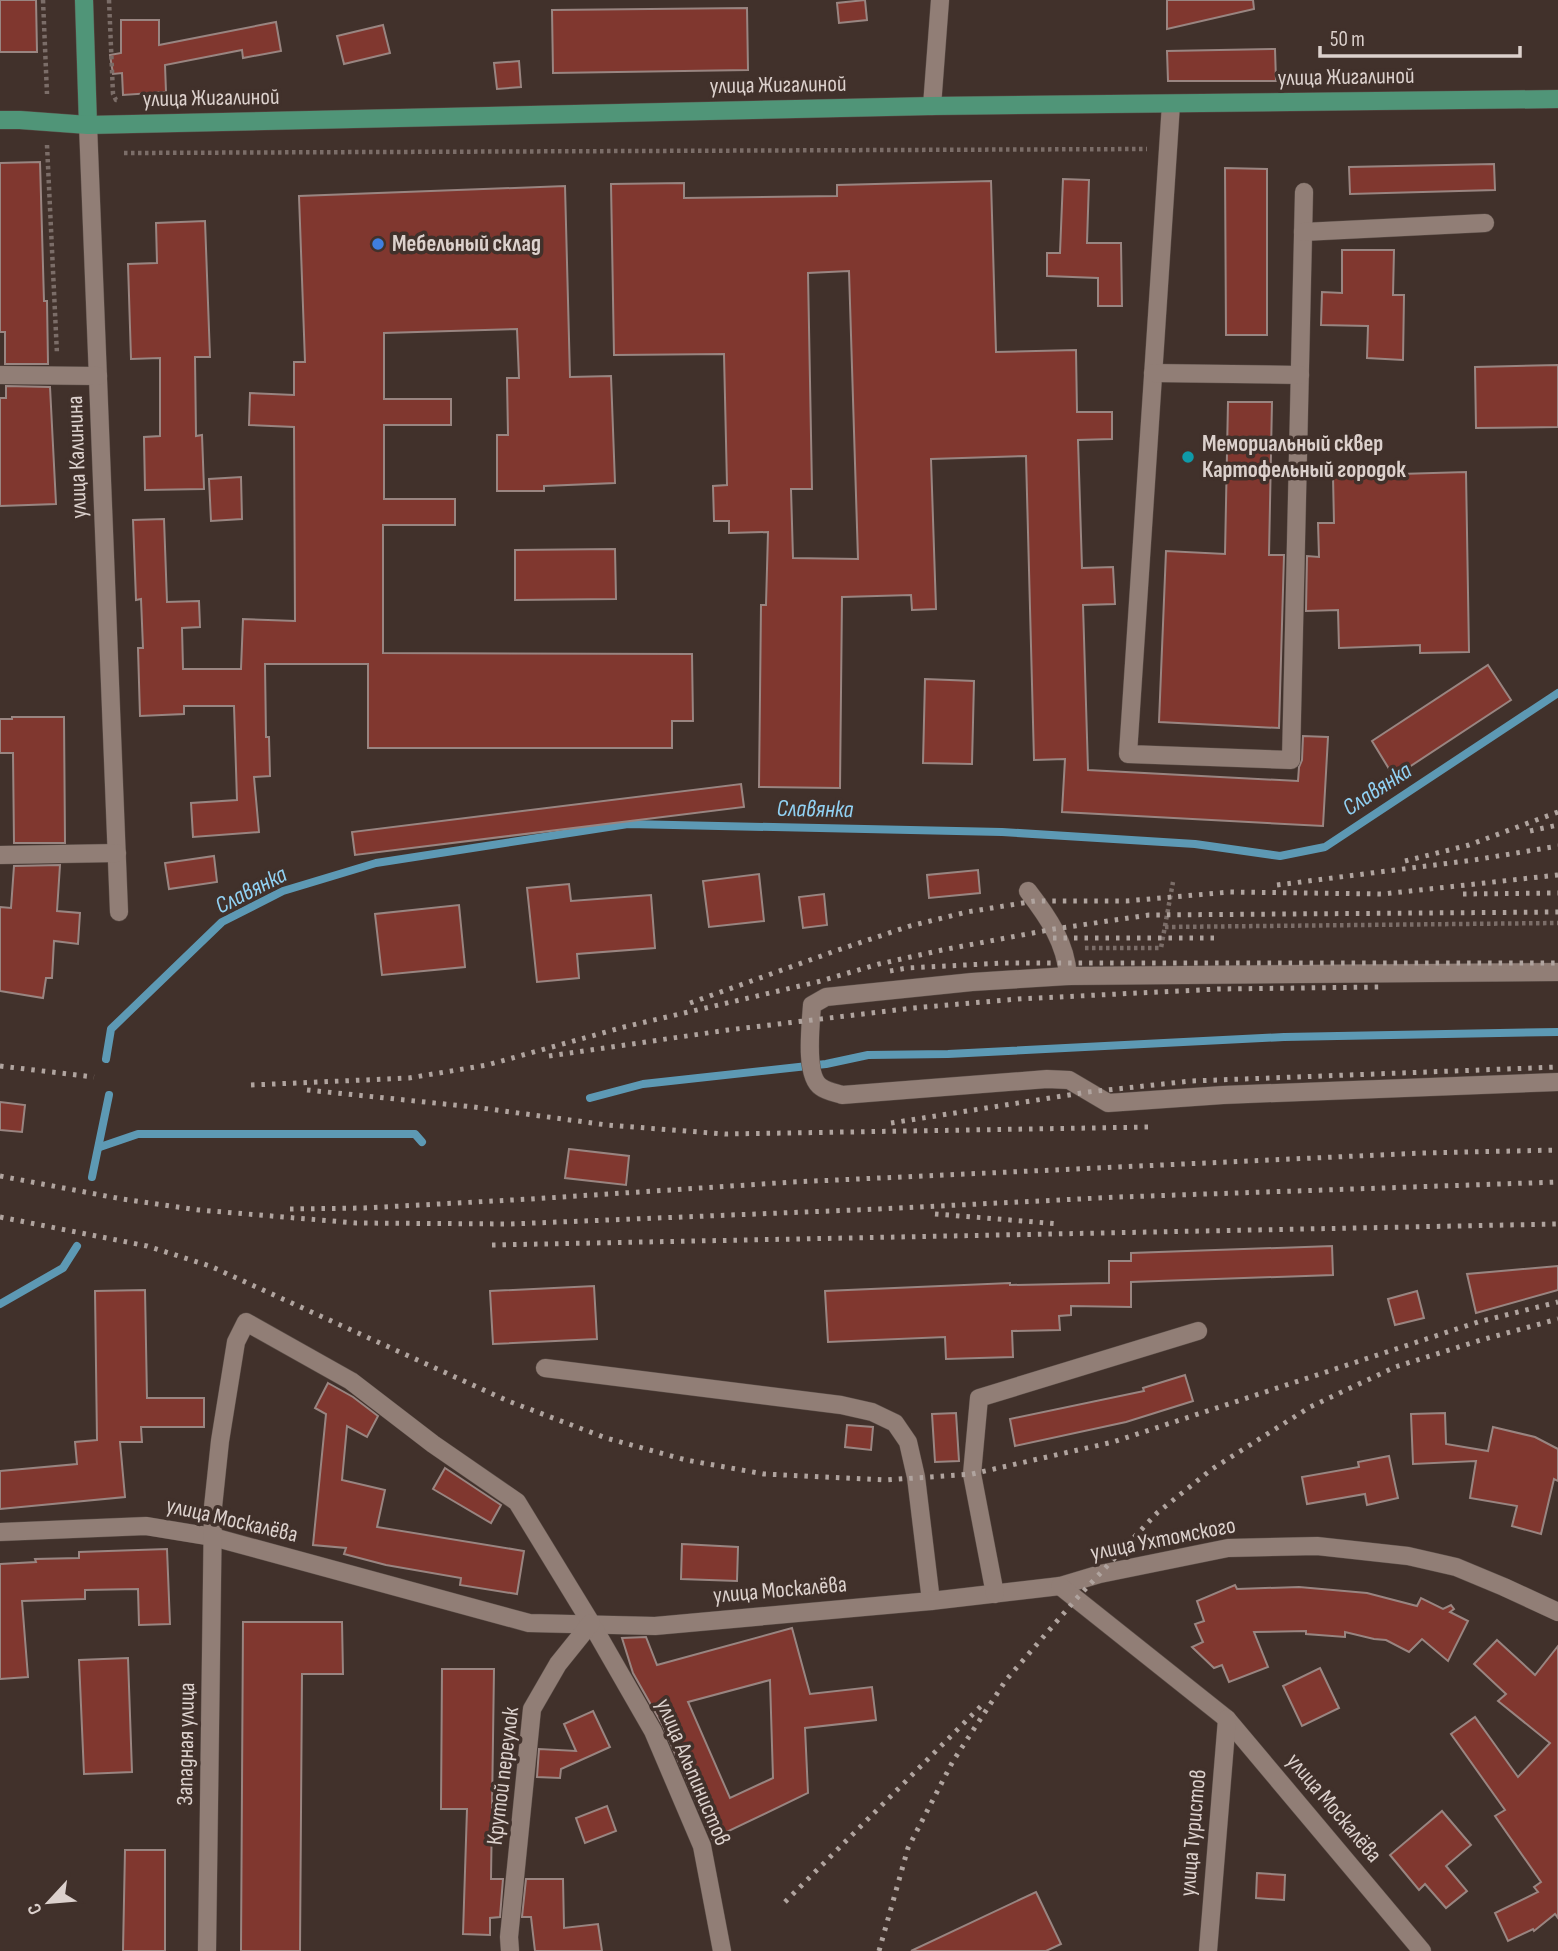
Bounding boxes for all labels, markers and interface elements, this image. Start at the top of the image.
scale bar [1320,14,1520,58]
text: 50 m [1330,27,1365,52]
street label: улица Жигалиной [1277,62,1415,92]
street label: улица Жигалиной [709,70,847,100]
street label: улица Жигалиной [142,83,280,113]
place label: Мебельный склад [392,230,541,258]
marker: Мебельный склад [370,236,386,252]
street label: улица Калинина [61,395,93,519]
place label: Мемориальный сквер Картофельный городок [1202,430,1406,484]
marker: Мемориальный сквер Картофельный городок [1180,449,1196,465]
water label: Славянка [1337,756,1417,822]
water label: Славянка [776,794,854,824]
water label: Славянка [210,860,292,920]
street label: улица Москалёва [163,1491,301,1549]
street label: улица Ухтомского [1088,1511,1238,1567]
street label: улица Москалёва [712,1570,848,1610]
street label: Западная улица [171,1682,201,1806]
street label: улица Альпинистов [649,1694,737,1850]
street label: Крутой переулок [481,1705,525,1847]
street label: улица Москалёва [1280,1748,1388,1868]
street label: улица Туристов [1173,1768,1213,1898]
north arrow [14,1867,84,1937]
text: С [22,1899,48,1918]

